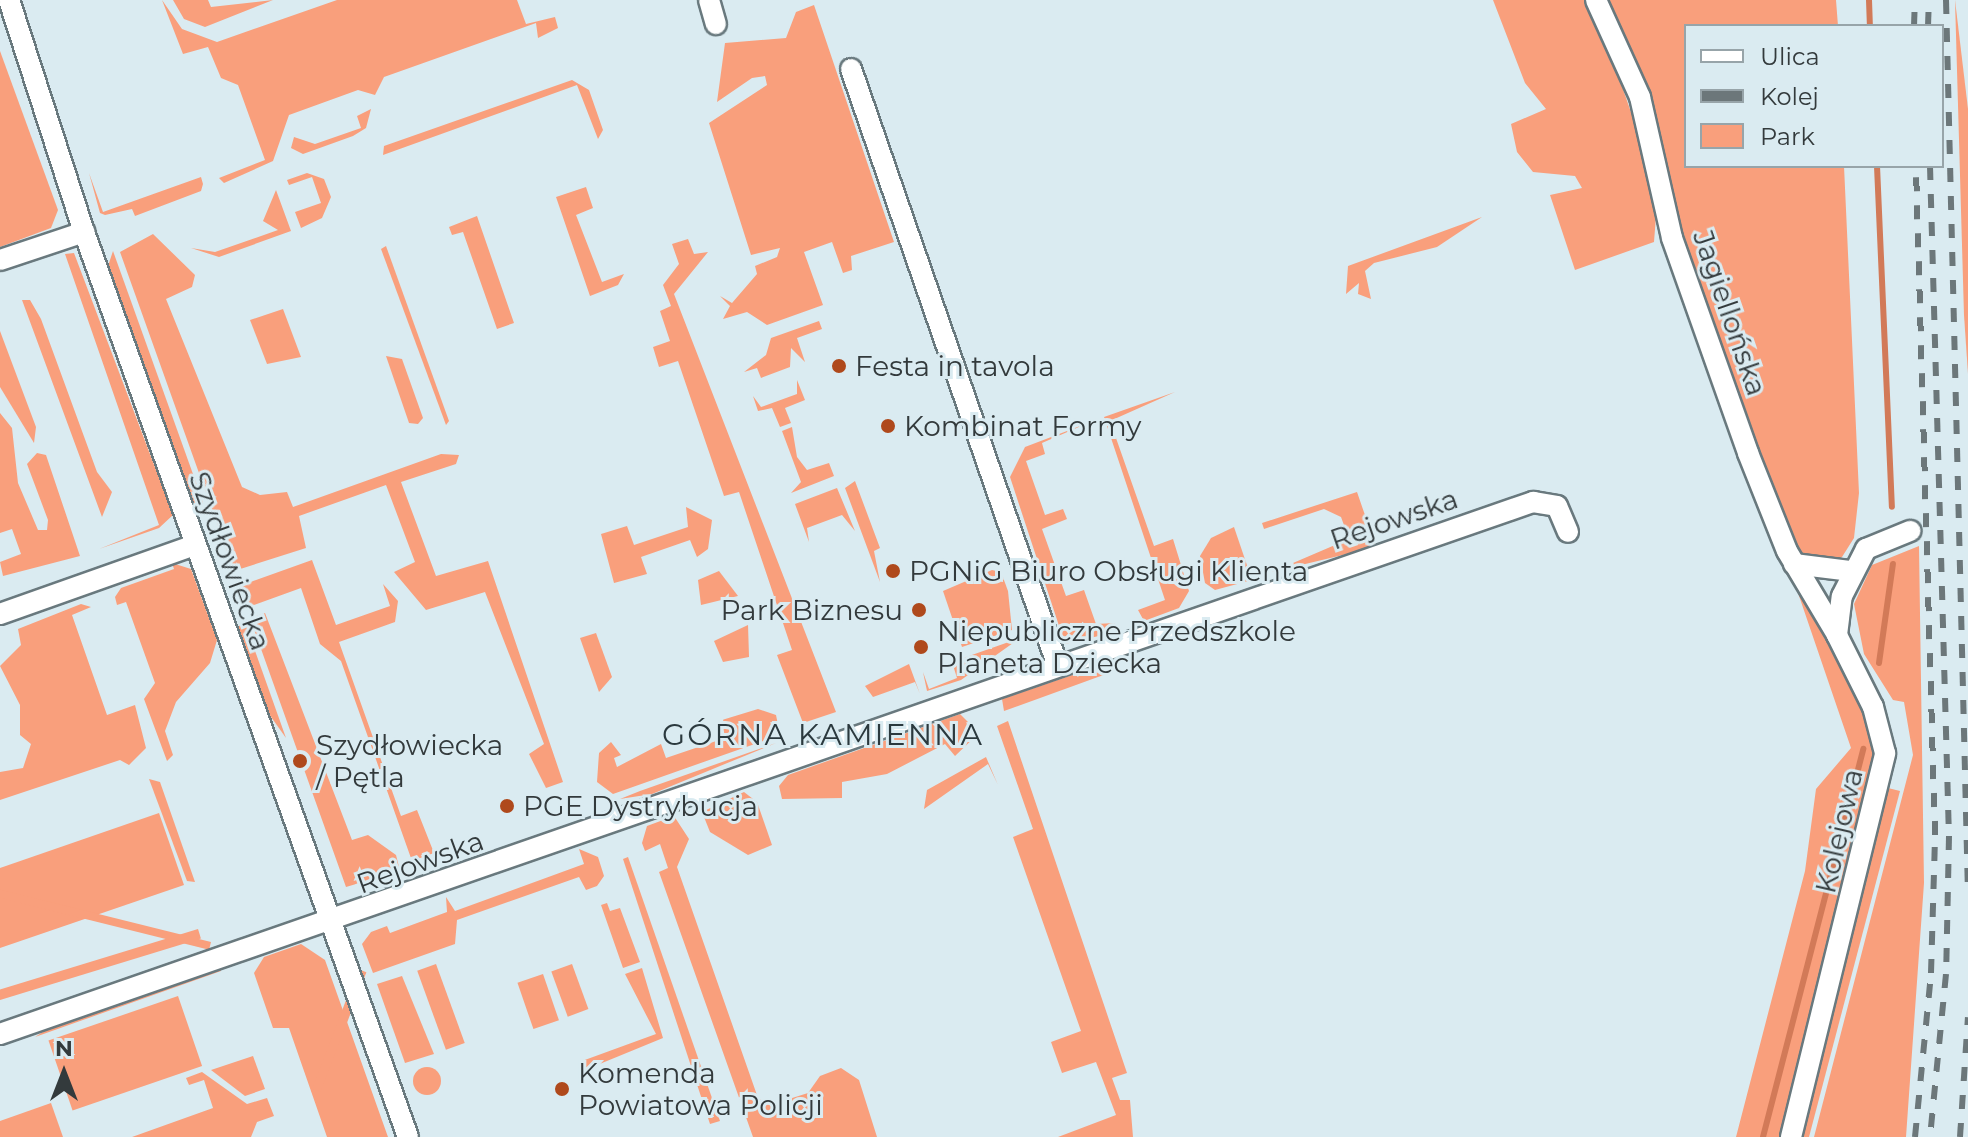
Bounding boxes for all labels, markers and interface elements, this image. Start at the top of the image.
legend [1684,24,1944,168]
text: Ulica [1760,42,1820,71]
text: Kolej [1760,82,1819,111]
text: Park [1760,122,1815,151]
street label: Jagiellońska [1686,226,1774,400]
place label: Festa in tavola [855,349,1055,383]
marker: Festa in tavola [830,357,848,375]
place label: Kombinat Formy [904,409,1141,443]
marker: Kombinat Formy [879,417,897,435]
street label: Szydłowiecka [182,467,278,655]
street label: Rejowska [1326,481,1462,557]
place label: PGNiG Biuro Obsługi Klienta [909,554,1308,588]
marker: PGNiG Biuro Obsługi Klienta [884,562,902,580]
place label: Park Biznesu [720,593,903,627]
marker: Park Biznesu [910,601,928,619]
place label: Niepubliczne Przedszkole Planeta Dziecka [937,614,1296,680]
marker: Niepubliczne Przedszkole Planeta Dziecka [912,638,930,656]
district label: GÓRNA KAMIENNA [662,717,984,753]
place label: Szydłowiecka / Pętla [316,728,503,794]
marker: Szydłowiecka / Pętla [291,752,309,770]
street label: Kolejowa [1808,766,1870,896]
place label: PGE Dystrybucja [523,789,758,823]
marker: PGE Dystrybucja [498,797,516,815]
street label: Rejowska [352,823,488,901]
north arrow [24,1033,104,1113]
text: N [55,1035,73,1062]
place label: Komenda Powiatowa Policji [578,1056,823,1122]
marker: Komenda Powiatowa Policji [553,1080,571,1098]

